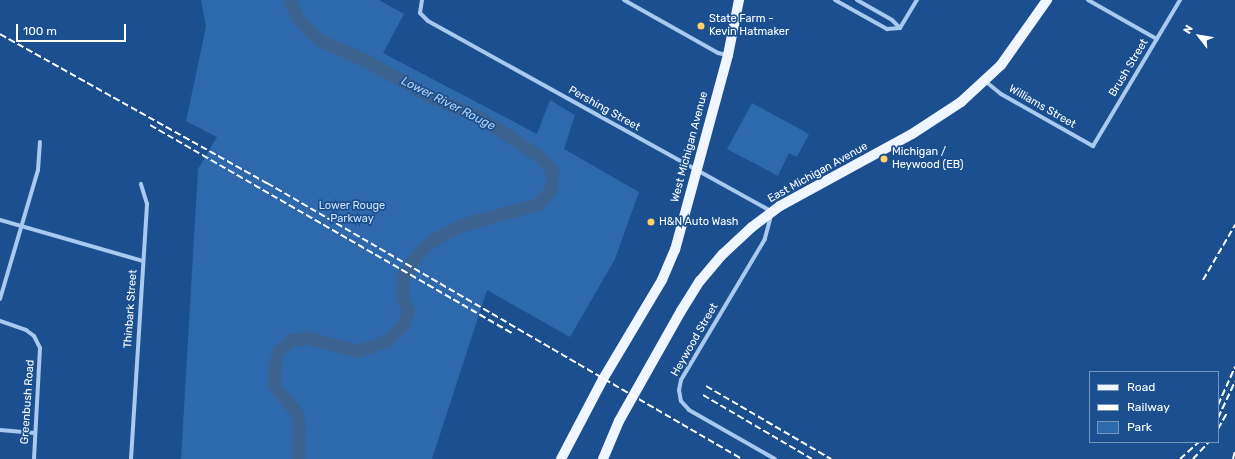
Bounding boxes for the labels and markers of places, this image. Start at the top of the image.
place label: State Farm - Kevin Hatmaker [709,13,789,39]
marker: State Farm - Kevin Hatmaker [696,21,706,31]
place label: Michigan / Heywood (EB) [892,146,964,172]
marker: Michigan / Heywood (EB) [879,154,889,164]
place label: H&N Auto Wash [659,215,739,229]
marker: H&N Auto Wash [646,217,656,227]

